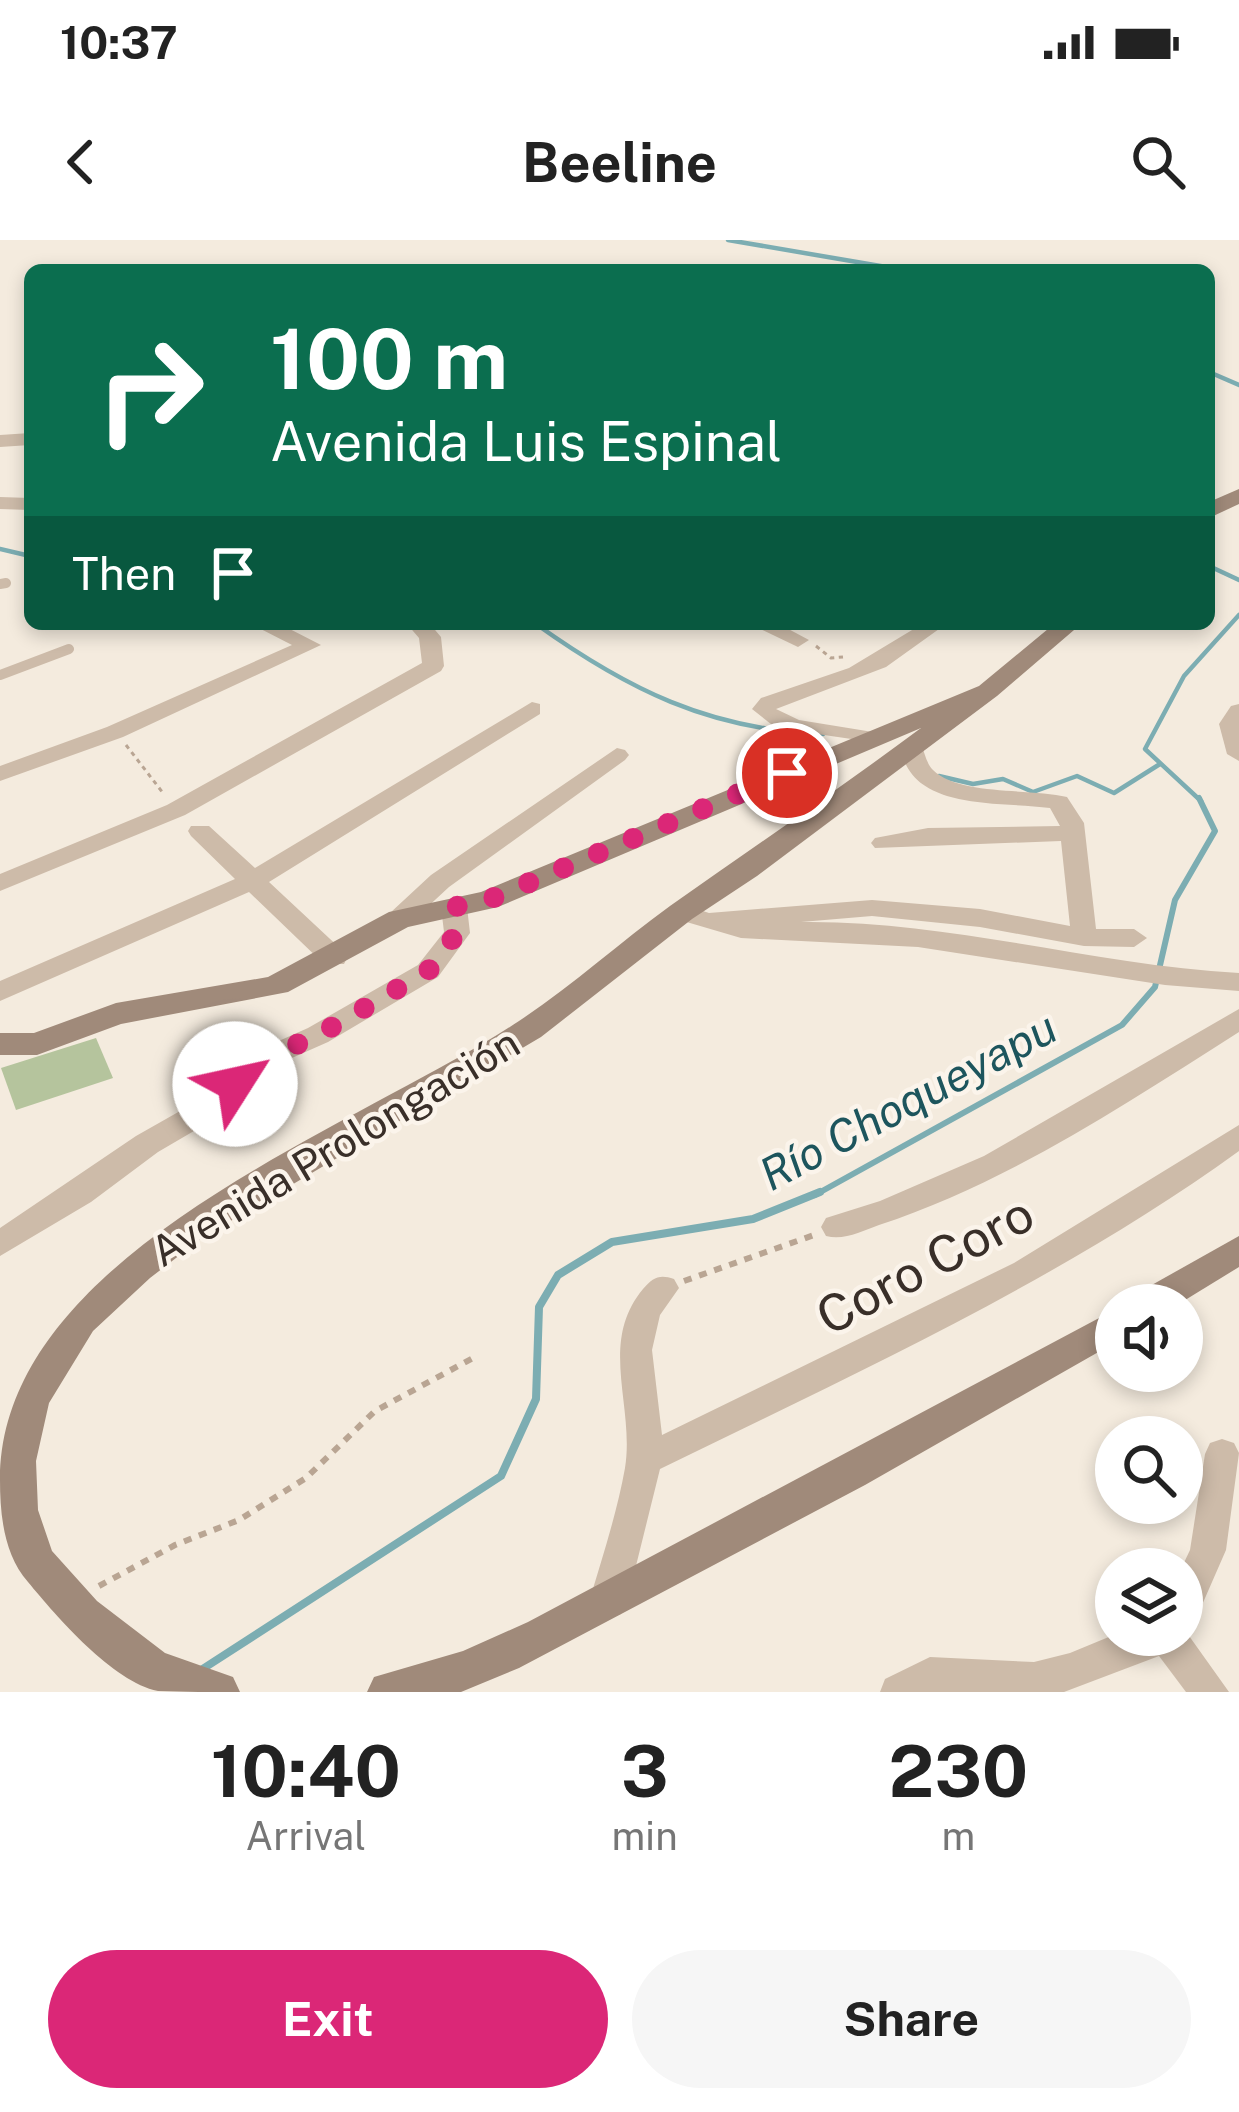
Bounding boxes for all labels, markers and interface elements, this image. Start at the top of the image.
text: 10:37 [60,16,178,69]
icon: back [48,129,114,195]
icon: search [1125,129,1191,195]
text: Beeline [522,131,717,194]
text: 100 m [270,309,508,408]
icon: right [72,312,228,468]
text: Avenida Luis Espinal [270,410,782,473]
icon: arrive [200,540,266,606]
text: Then [72,547,176,600]
pin [736,722,838,824]
icon: arrive [754,740,820,806]
water label: Río Choqueyapu [751,1000,1065,1201]
street label: Avenida Prolongación [142,1017,528,1276]
position arrow [172,1021,298,1147]
street label: Coro Coro [806,1183,1043,1346]
map controls [1095,1284,1203,1656]
button: sound [1095,1284,1203,1392]
button: search [1095,1416,1203,1524]
button: layers [1095,1548,1203,1656]
text: 10:40 [211,1729,401,1813]
text: 3 [621,1729,669,1813]
text: 230 [888,1729,1028,1813]
text: Arrival [246,1813,366,1859]
text: min [612,1813,678,1859]
text: m [941,1813,975,1859]
button: Exit [48,1950,608,2088]
button: Share [632,1950,1191,2088]

